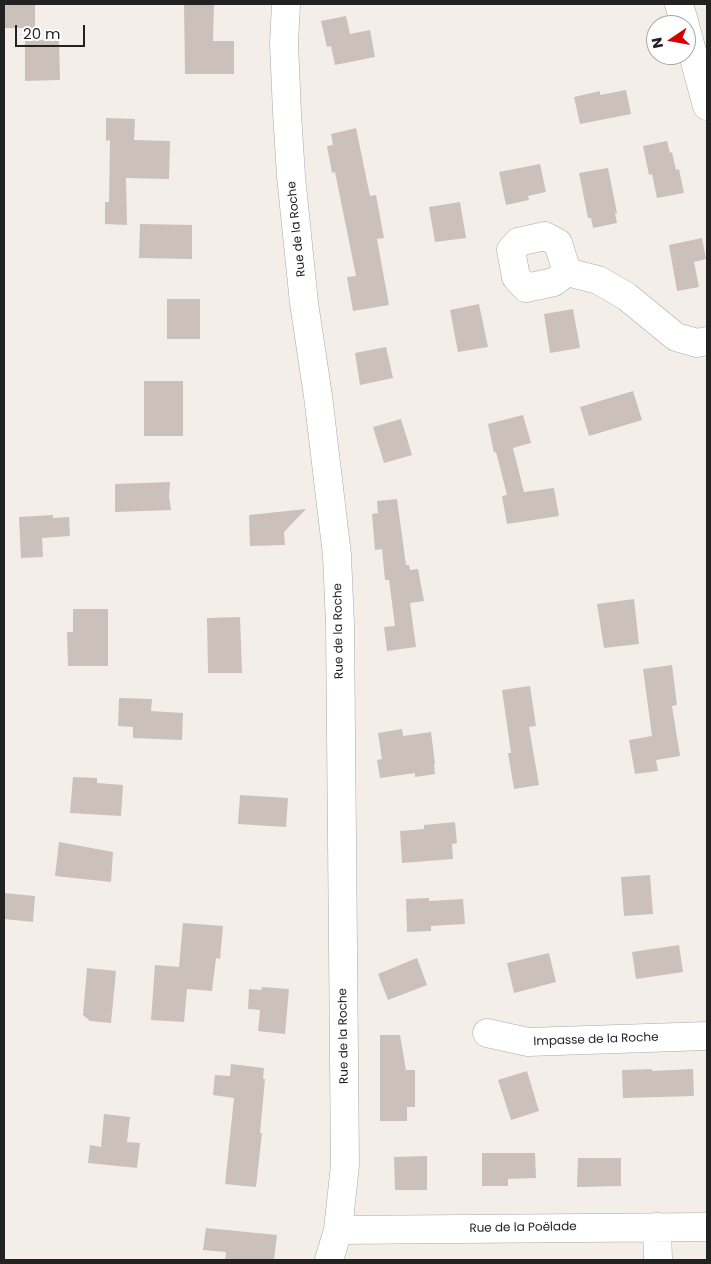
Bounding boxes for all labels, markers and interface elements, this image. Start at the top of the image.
scale bar [18,15,88,47]
north arrow [646,15,696,65]
text: 20 m [23,23,61,44]
text: N [646,36,668,50]
street label: Rue de la Roche [285,180,309,278]
street label: Rue de la Roche [331,583,347,679]
street label: Rue de la Roche [336,988,352,1084]
street label: Impasse de la Roche [533,1031,659,1049]
street label: Rue de la Poëlade [469,1220,577,1236]

